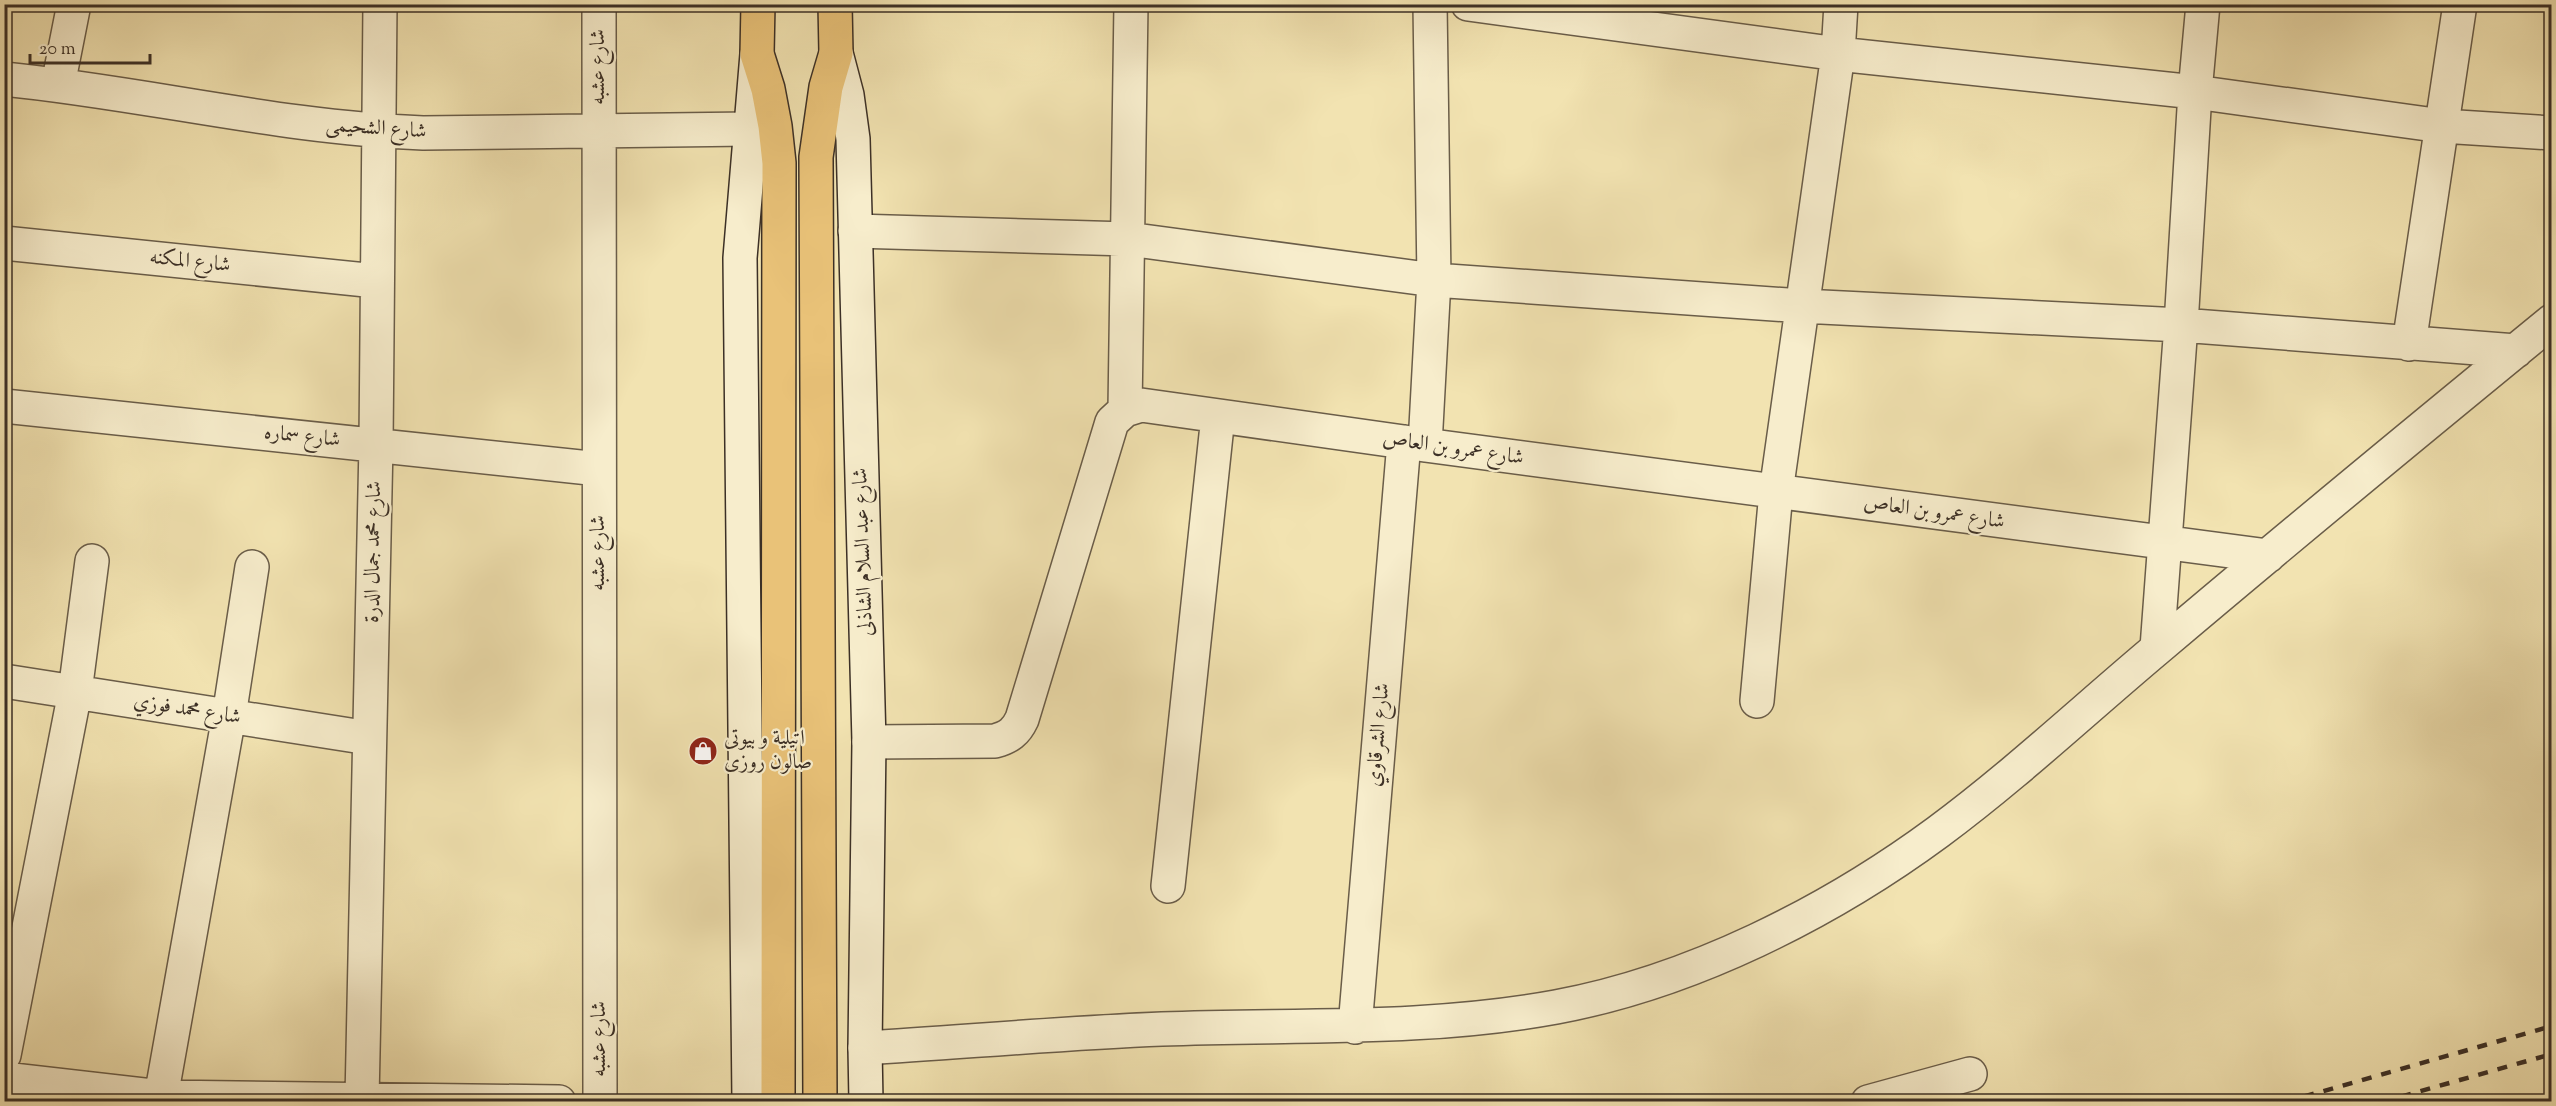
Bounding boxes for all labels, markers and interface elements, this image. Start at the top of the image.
scale bar [30,27,150,65]
street label: شارع عشبه [584,29,615,105]
text: 20 m [39,37,76,63]
street label: شارع الشحيمى [324,111,427,148]
street label: شارع المكنه [148,243,232,282]
street label: شارع سماره [262,418,342,457]
street label: شارع عمرو بن العاص [1380,424,1525,475]
street label: شارع عبد السلام الشاذلى [846,467,883,637]
street label: شارع محمد جمال الدرة [358,481,391,623]
street label: شارع عمرو بن العاص [1861,488,2006,539]
street label: شارع عشبه [584,515,615,591]
street label: شارع الشرقاوي [1360,682,1399,788]
street label: شارع محمد فوزي [131,687,243,734]
place label: اتيلية و بيوتى صالون روزى [724,724,812,778]
shop icon: اتيلية و بيوتى صالون روزى [687,735,719,767]
street label: شارع عشبه [585,1001,616,1077]

